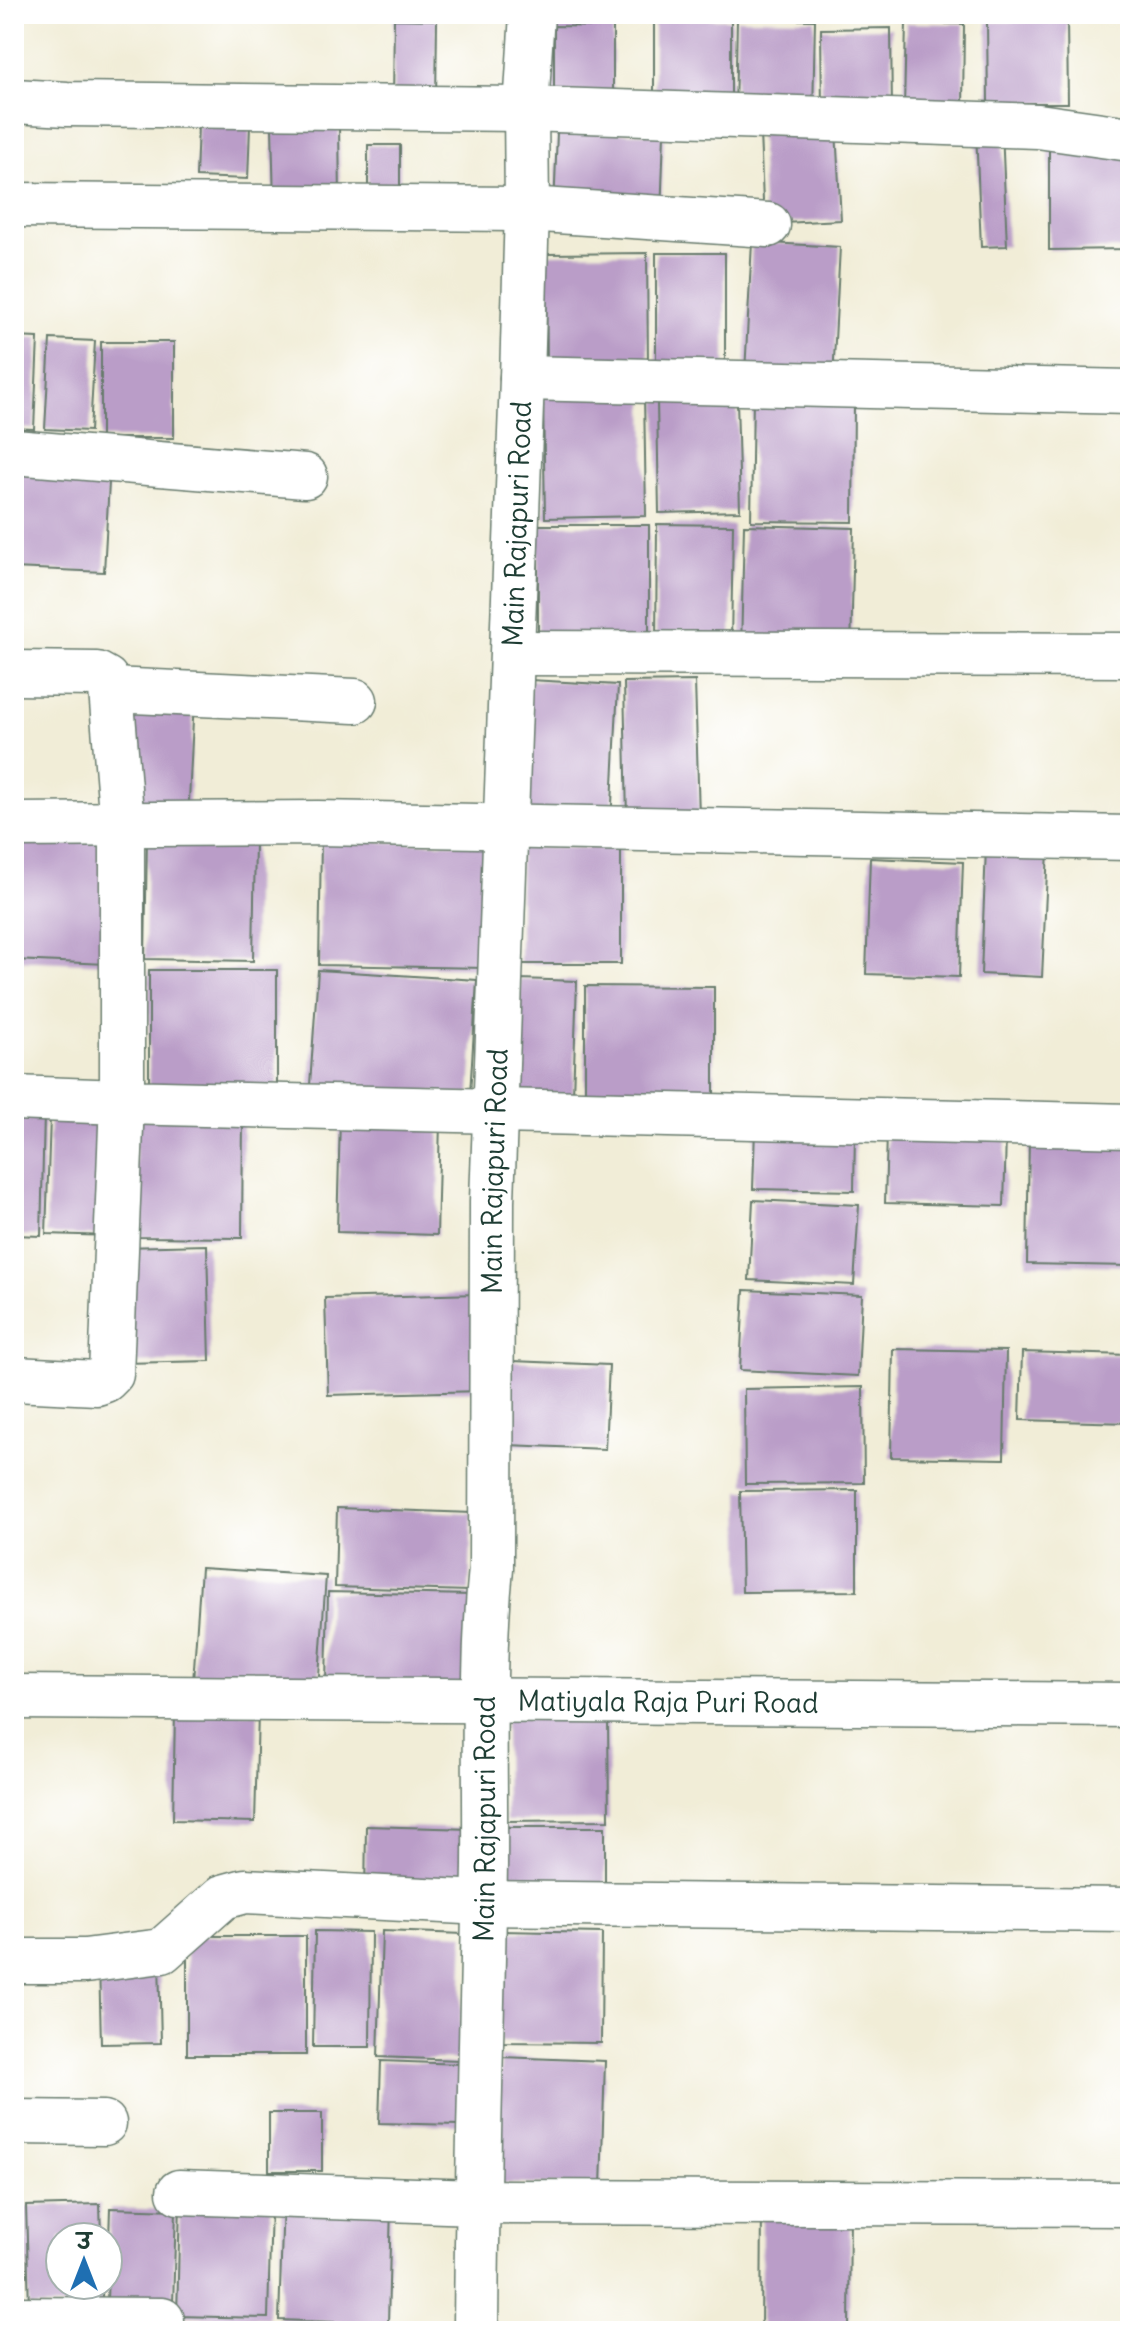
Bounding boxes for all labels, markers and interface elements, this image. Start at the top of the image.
street label: Main Rajapuri Road [494,400,539,647]
street label: Main Rajapuri Road [474,1048,516,1294]
street label: Matiyala Raja Puri Road [517,1683,819,1721]
street label: Main Rajapuri Road [465,1696,503,1942]
north arrow [44,2221,124,2301]
text: उ [75,2227,94,2255]

